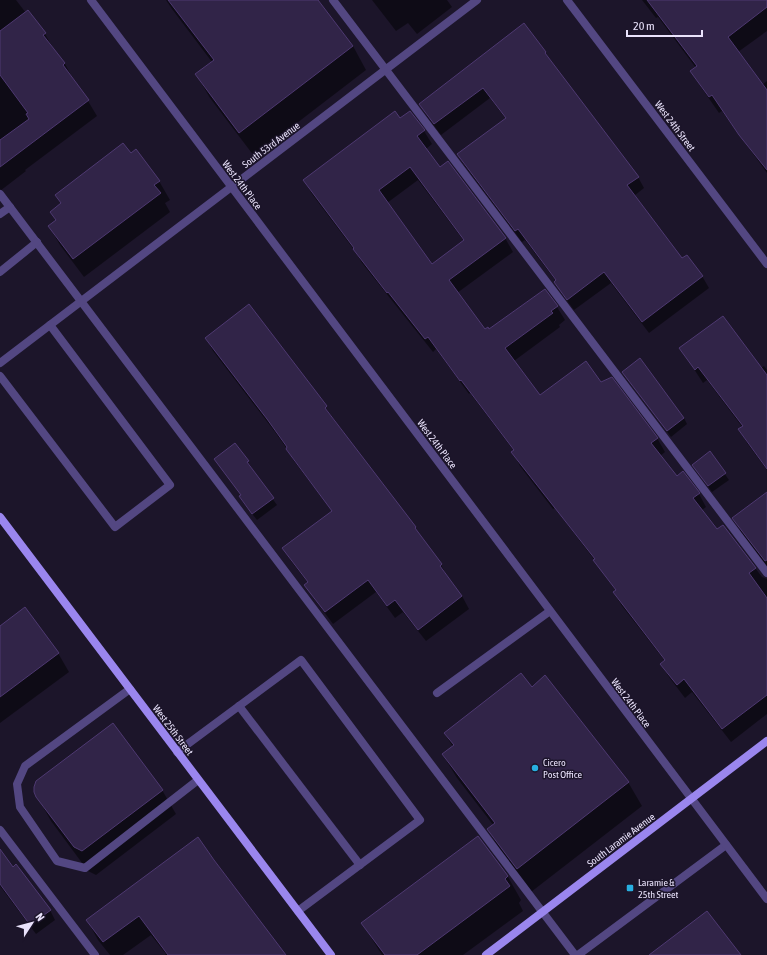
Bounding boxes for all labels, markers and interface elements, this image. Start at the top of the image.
scale bar [627,12,702,38]
text: 20 m [633,19,655,33]
street label: West 24th Street [653,99,697,153]
street label: South 53rd Avenue [240,120,302,170]
street label: West 24th Place [220,158,264,212]
street label: West 24th Place [415,417,459,471]
street label: West 24th Place [609,676,653,730]
street label: West 25th Street [151,703,195,757]
place label: Cicero Post Office [543,757,583,780]
marker: Cicero Post Office [530,763,540,773]
street label: South Laramie Avenue [585,811,657,869]
place label: Laramie & 25th Street [638,877,679,900]
marker: Laramie & 25th Street [625,883,635,893]
north arrow [12,903,52,943]
text: N [33,911,47,923]

